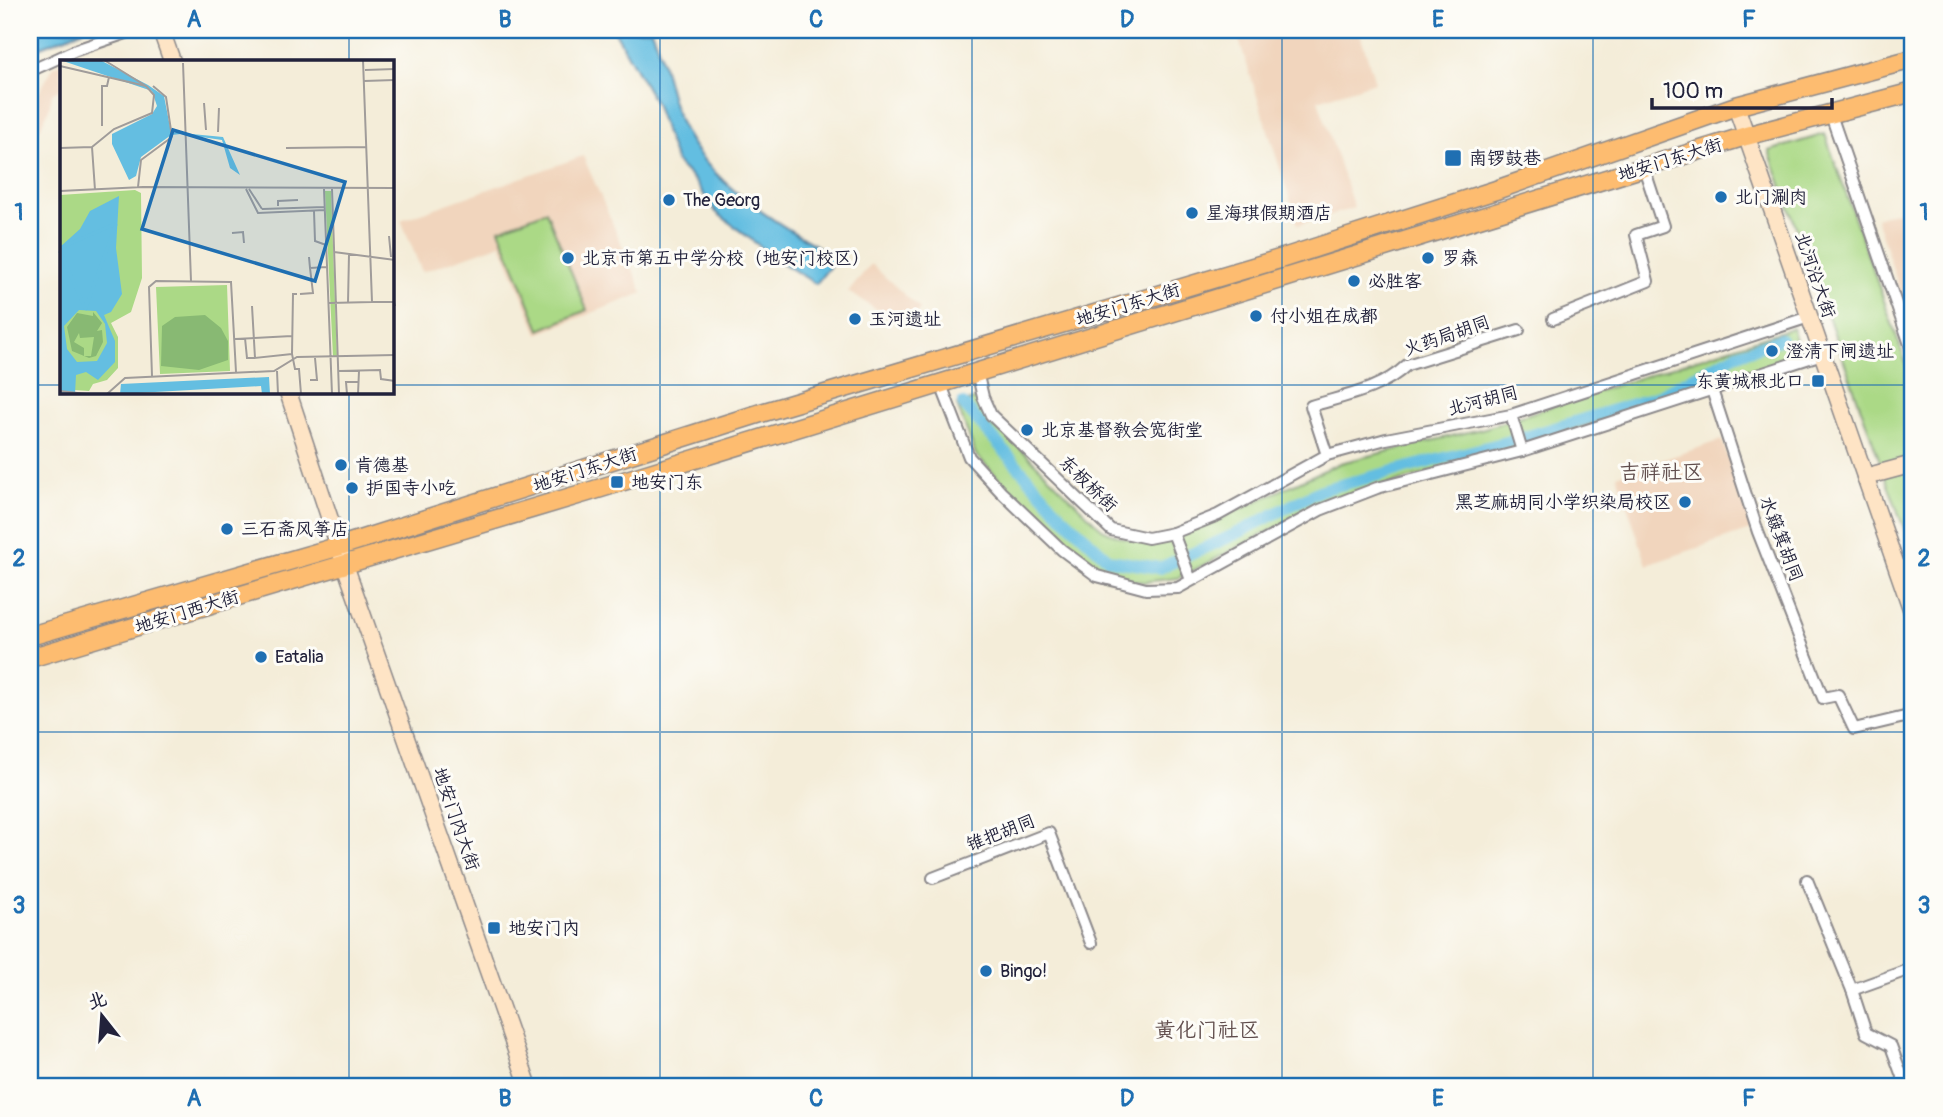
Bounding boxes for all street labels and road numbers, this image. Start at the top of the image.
street label: 地安门东大街 [1615,133,1725,187]
street label: 北河沿大街 [1789,229,1841,321]
street label: 地安门东大街 [1073,278,1183,332]
street label: 火药局胡同 [1401,310,1493,362]
street label: 北河胡同 [1445,381,1521,421]
street label: 地安门东大街 [530,442,640,498]
street label: 东板桥街 [1054,451,1122,517]
street label: 水簸箕胡同 [1754,493,1808,585]
street label: 地安门西大街 [132,585,242,639]
street label: 地安门内大街 [428,764,484,874]
street label: 锥把胡同 [963,809,1039,857]

